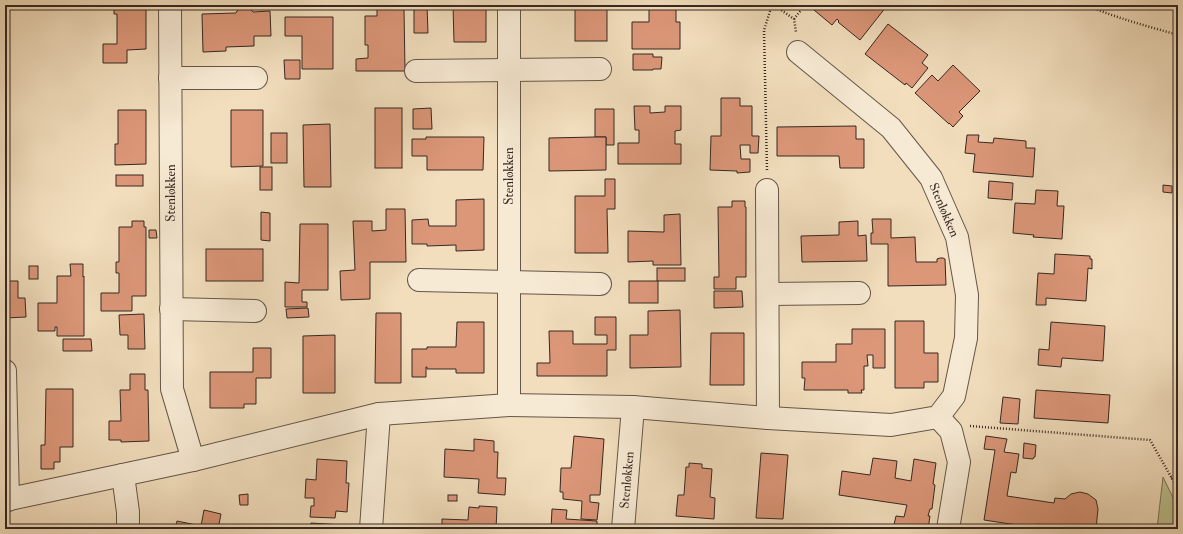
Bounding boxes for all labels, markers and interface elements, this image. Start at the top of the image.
street label: Stenløkken [501,147,517,205]
street label: Stenløkken [163,164,179,222]
street label: Stenløkken [925,180,963,240]
street label: Stenløkken [617,450,637,509]

